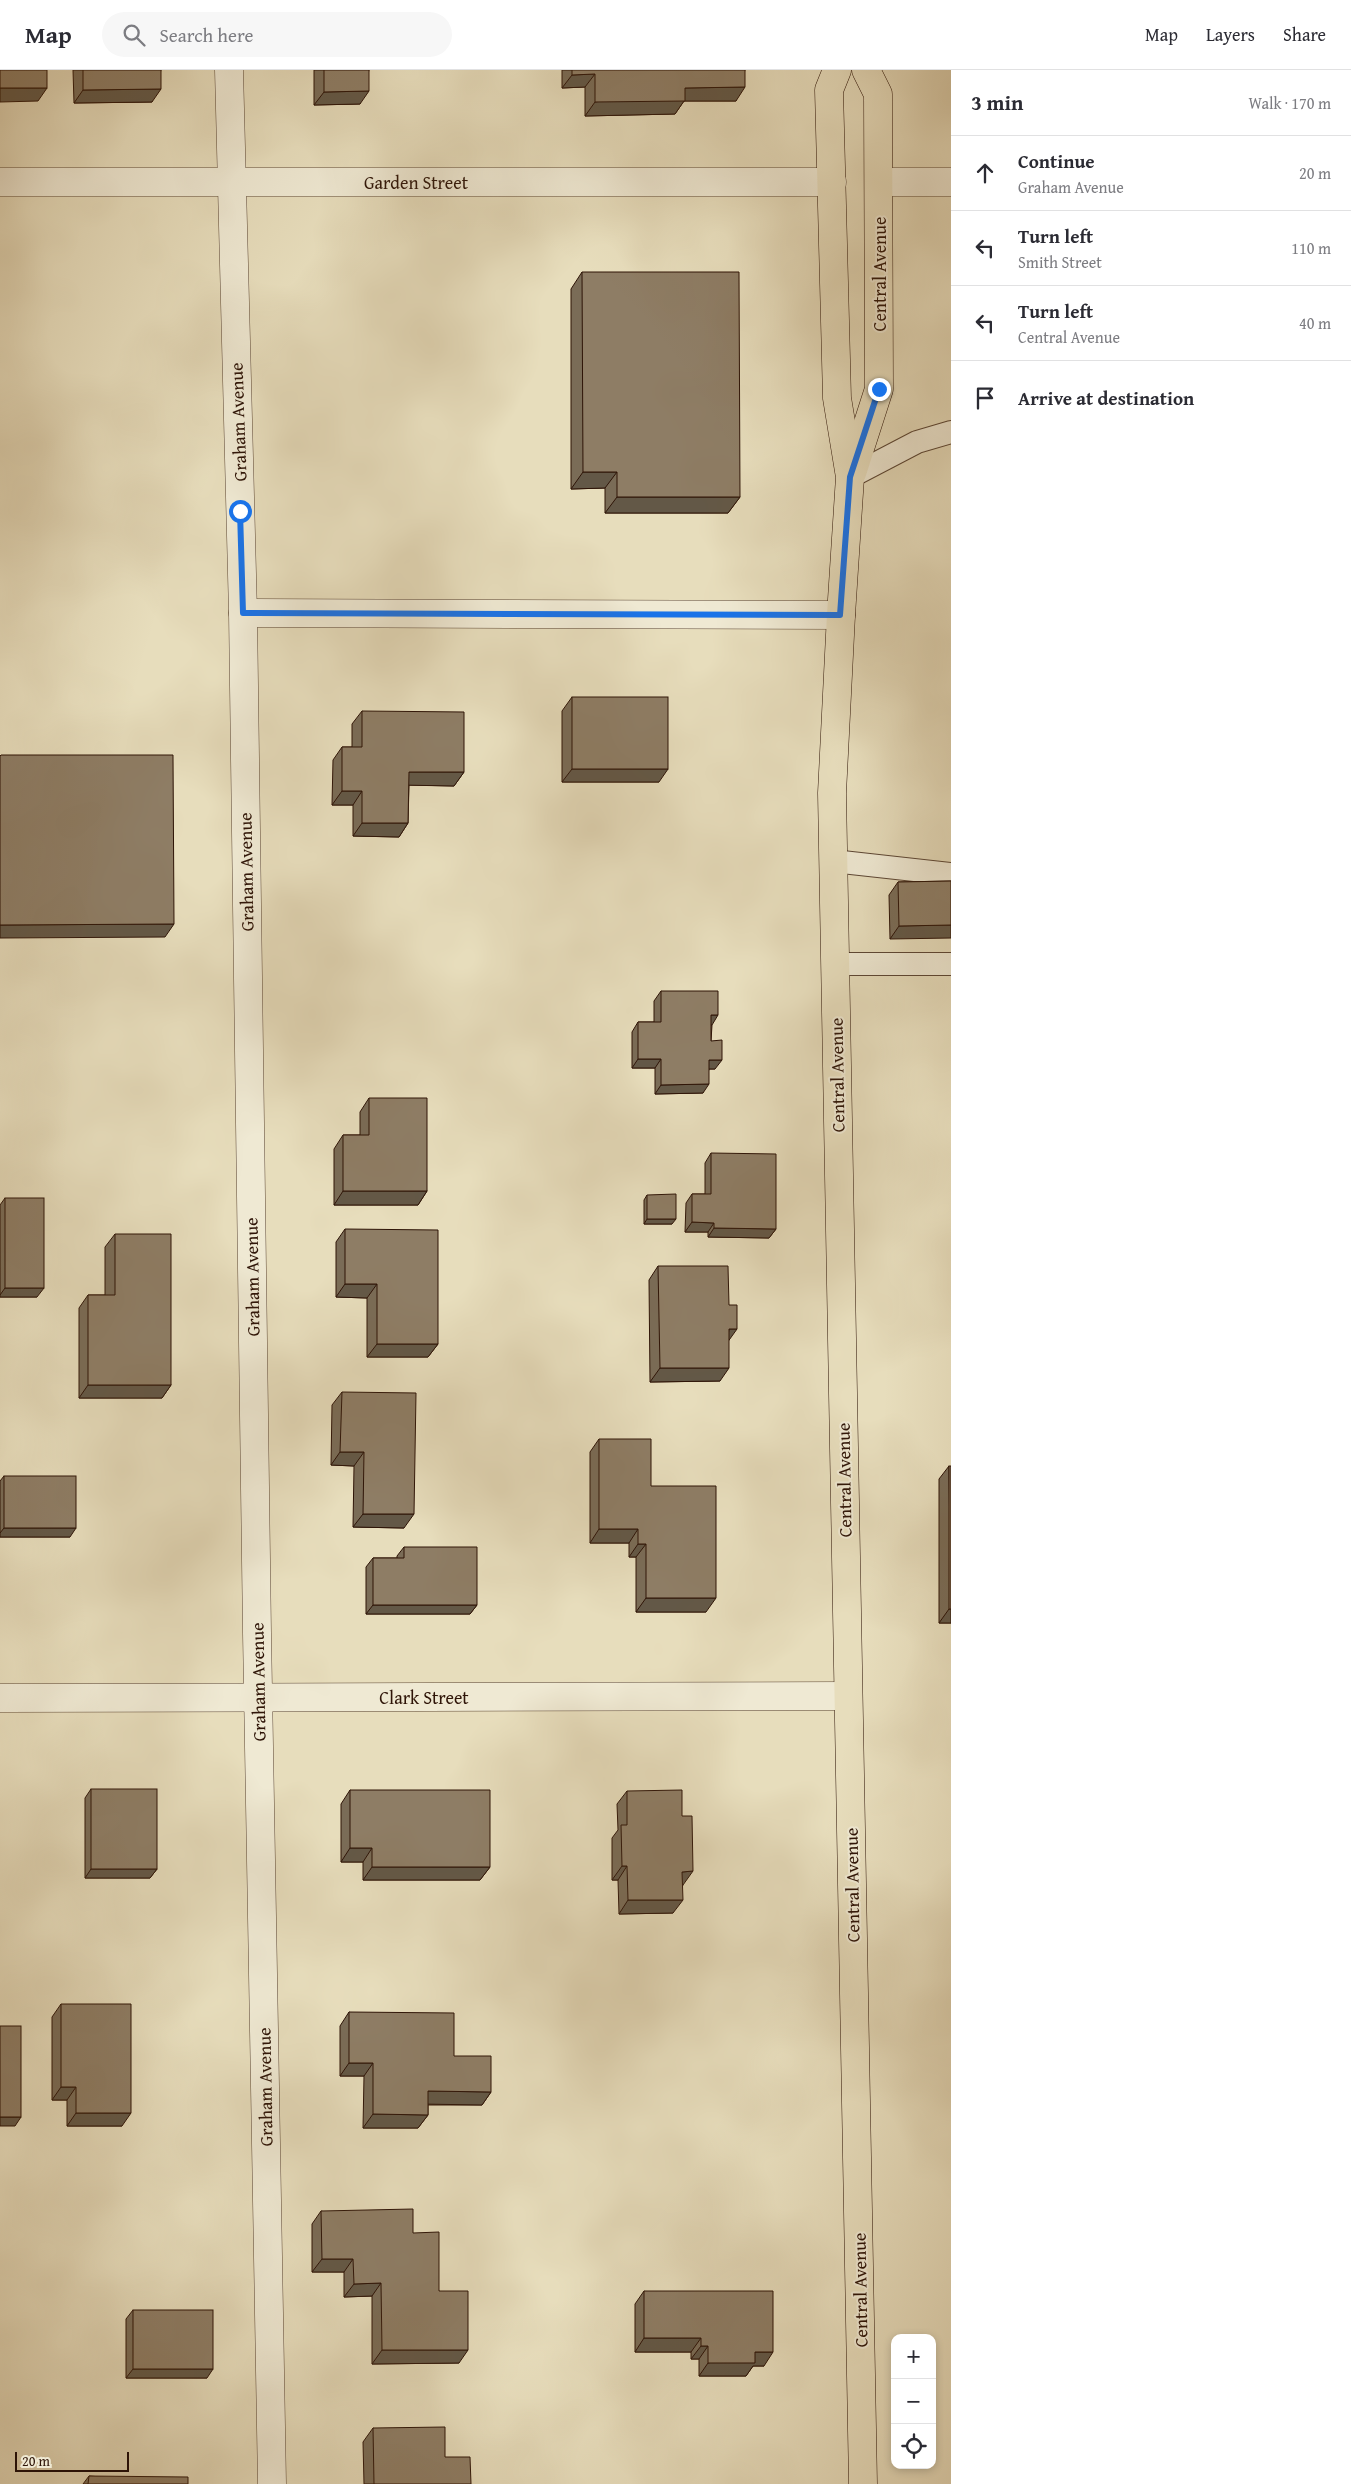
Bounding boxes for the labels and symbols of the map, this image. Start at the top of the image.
street label: Garden Street [364,169,469,196]
street label: Central Avenue [866,217,893,331]
street label: Graham Avenue [222,362,254,482]
route end [868,378,891,401]
route start [229,500,252,523]
street label: Graham Avenue [231,812,261,932]
street label: Central Avenue [823,1017,851,1133]
street label: Graham Avenue [237,1217,267,1337]
street label: Central Avenue [830,1422,858,1538]
street label: Graham Avenue [243,1622,273,1742]
street label: Clark Street [379,1684,469,1711]
street label: Central Avenue [838,1827,866,1943]
street label: Graham Avenue [250,2027,280,2147]
street label: Central Avenue [846,2232,874,2348]
scale bar [15,2449,129,2472]

